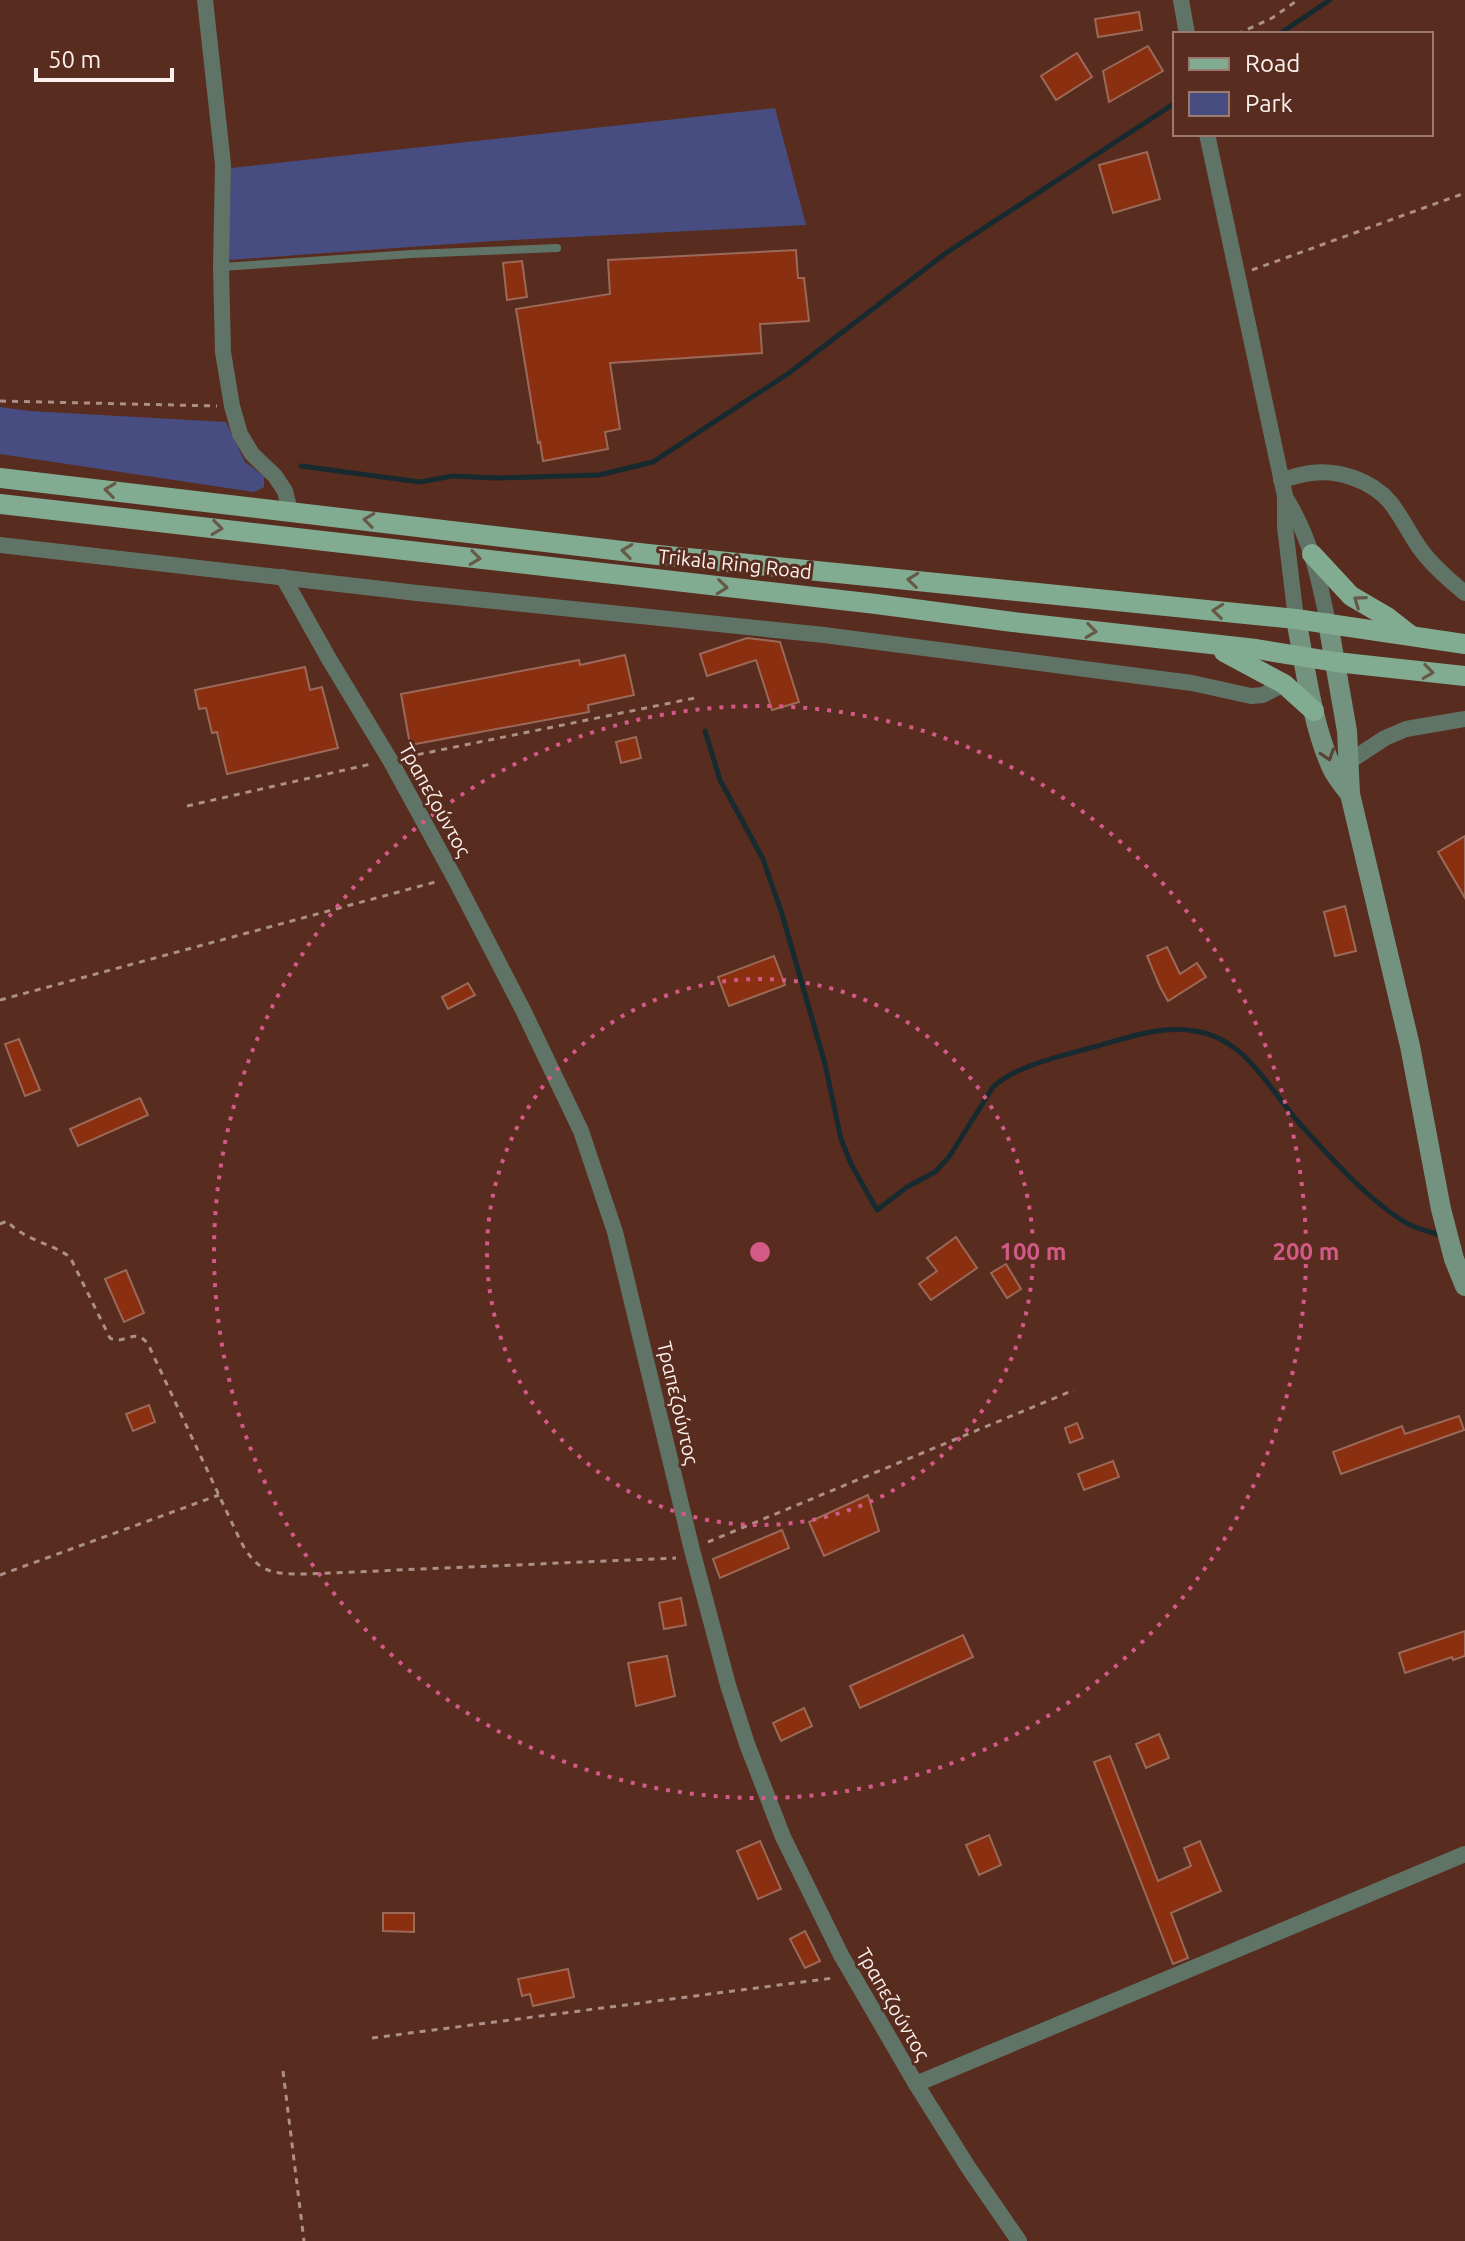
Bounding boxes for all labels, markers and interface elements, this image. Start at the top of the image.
scale bar [36,32,172,82]
legend [1173,32,1433,136]
text: 50 m [48,46,101,73]
text: Road [1245,50,1300,77]
text: Park [1245,90,1293,117]
one-way arrow [103,482,117,499]
one-way arrow [362,512,375,529]
one-way arrow [210,519,224,536]
one-way arrow [620,543,634,560]
street label: Trikala Ring Road [657,544,813,583]
one-way arrow [469,550,482,567]
one-way arrow [906,572,919,589]
one-way arrow [716,578,729,595]
one-way arrow [1353,596,1367,611]
one-way arrow [1211,603,1224,620]
one-way arrow [1085,623,1098,640]
one-way arrow [1422,663,1435,680]
street label: Τραπεζούντος [395,739,476,860]
one-way arrow [1318,747,1334,761]
centre of rings [746,1238,774,1266]
text: 100 m [1000,1238,1066,1265]
text: 200 m [1273,1238,1339,1265]
street label: Τραπεζούντος [653,1339,704,1467]
street label: Τραπεζούντος [852,1943,935,2064]

